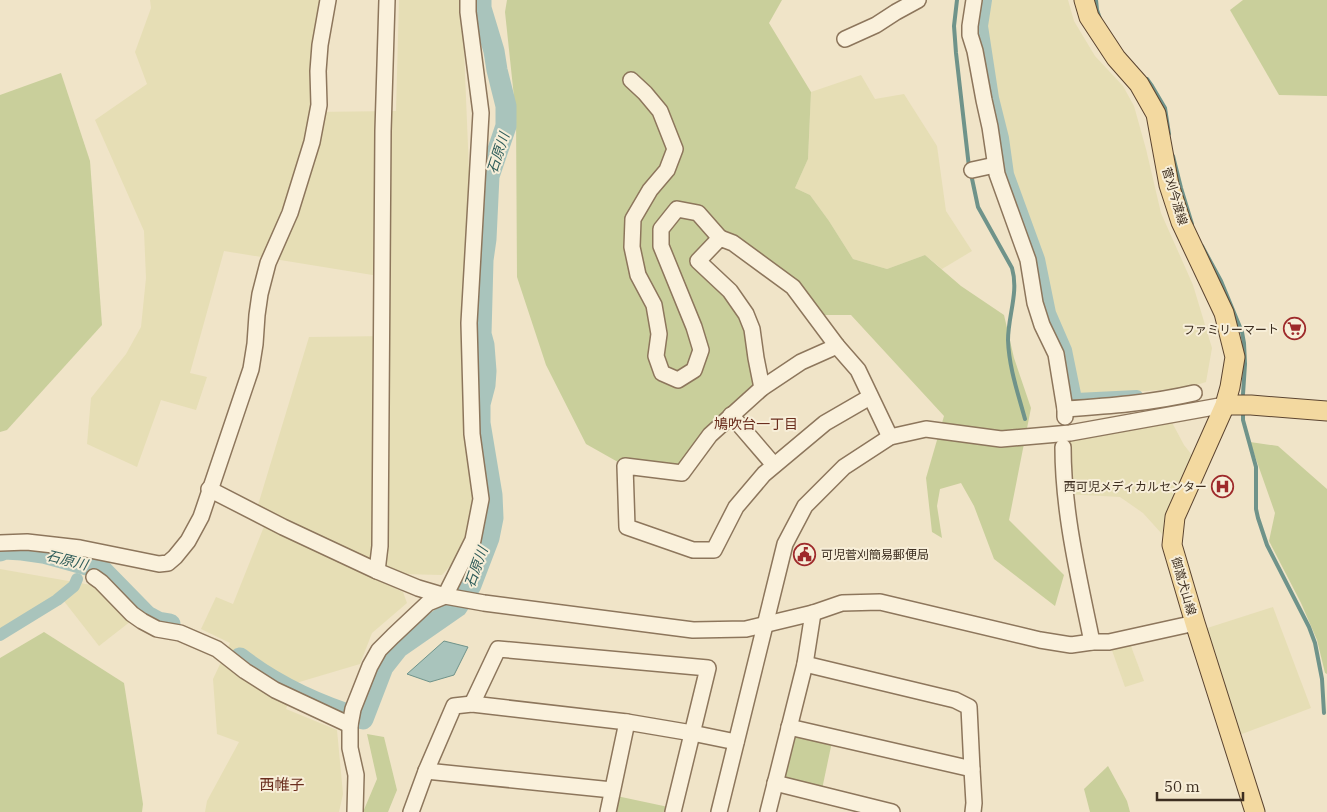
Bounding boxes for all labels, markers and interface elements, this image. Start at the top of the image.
water label: 石原川 [483,128,514,176]
street label: 菅刈今渡線 [1159,165,1191,227]
supermarket icon: ファミリーマート [1283,317,1307,341]
place label: ファミリーマート [1183,322,1279,337]
district label: 鳩吹台一丁目 [714,415,798,433]
hospital icon: 西可児メディカルセンター [1211,474,1235,498]
place label: 西可児メディカルセンター [1064,479,1207,494]
water label: 石原川 [460,542,492,590]
public building icon: 可児菅刈簡易郵便局 [793,542,817,566]
water label: 石原川 [44,546,91,574]
place label: 可児菅刈簡易郵便局 [821,547,929,562]
street label: 御嵩犬山線 [1169,555,1199,617]
scale bar [1157,770,1243,802]
district label: 西帷子 [259,775,305,794]
text: 50 m [1164,777,1200,796]

